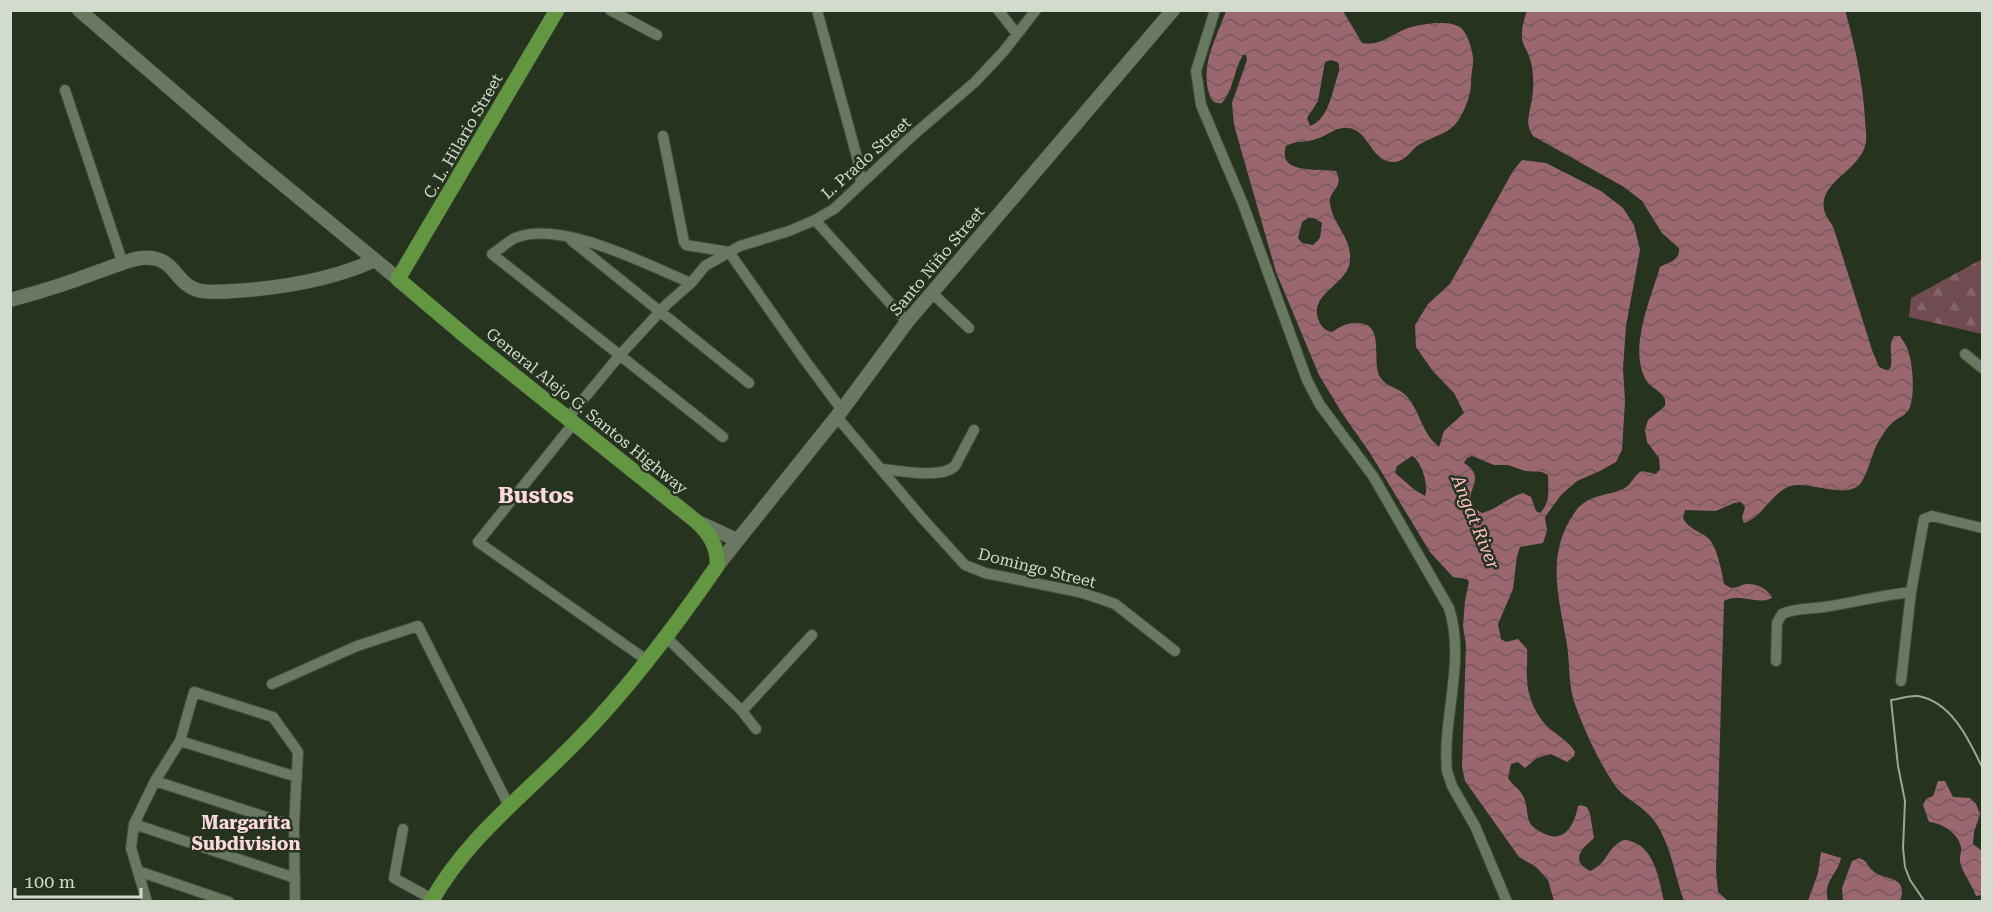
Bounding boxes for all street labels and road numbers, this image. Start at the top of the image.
street label: C. L. Hilario Street [420,70,506,202]
street label: L. Prado Street [817,113,915,203]
street label: Santo Niño Street [886,203,988,319]
street label: General Alejo G. Santos Highway [483,324,692,498]
street label: Domingo Street [976,544,1098,592]

